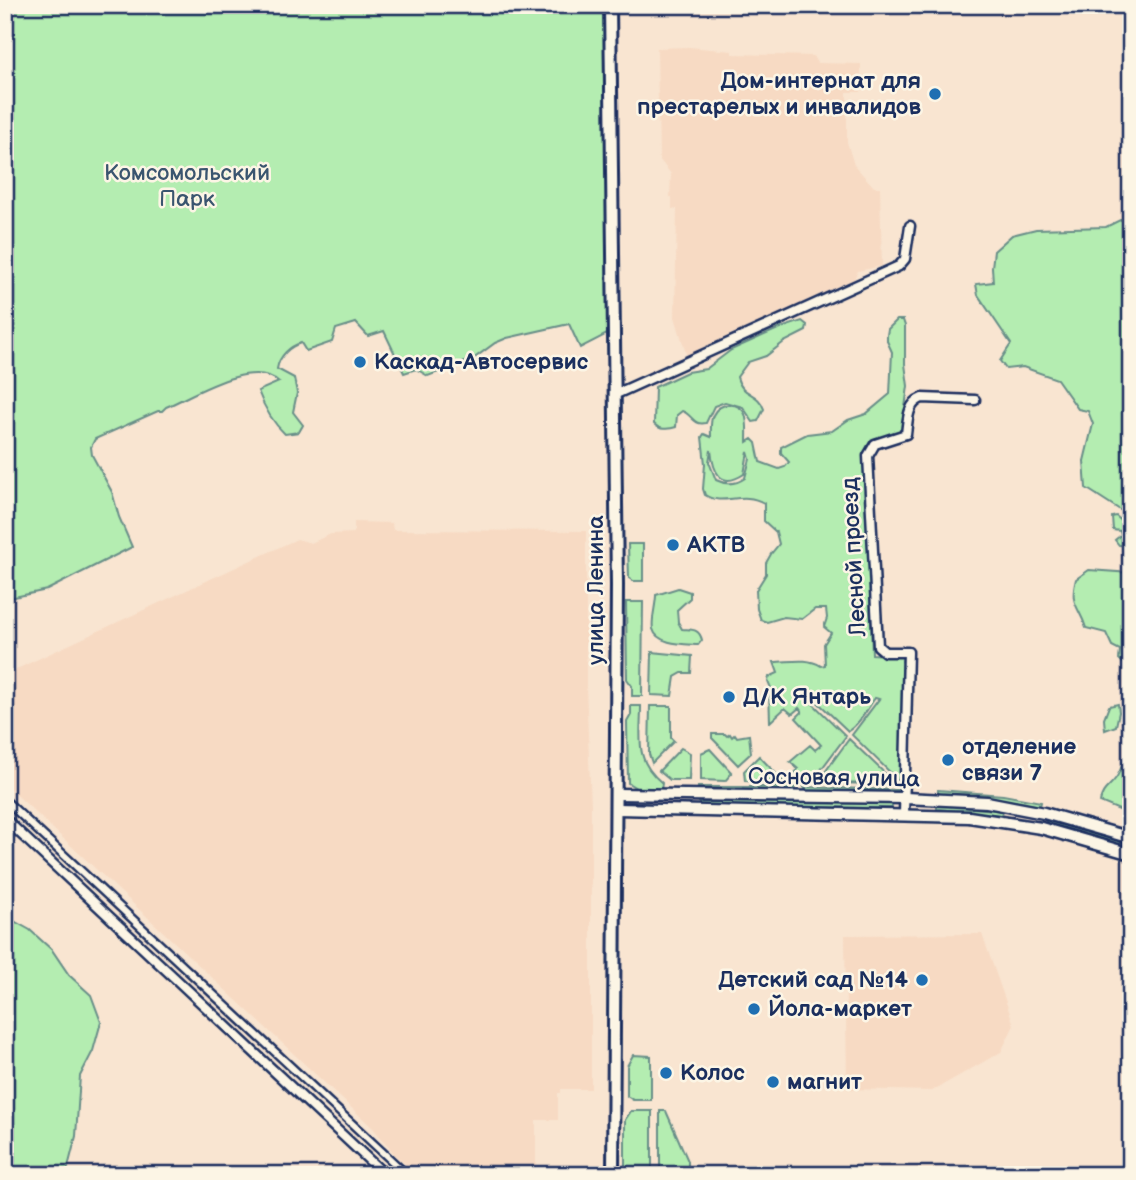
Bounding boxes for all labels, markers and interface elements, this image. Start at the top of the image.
place label: Дом-интернат для престарелых и инвалидов [637,67,921,121]
marker: Дом-интернат для престарелых и инвалидов [927,86,943,102]
park label: Комсомольский Парк [104,159,270,213]
place label: Каскад-Автосервис [374,348,589,376]
marker: Каскад-Автосервис [352,354,368,370]
street label: Лесной проезд [836,477,872,638]
street label: улица Ленина [582,515,610,665]
place label: АКТВ [686,531,745,559]
marker: АКТВ [665,537,681,553]
place label: Д/К Янтарь [743,683,871,711]
marker: Д/К Янтарь [721,689,737,705]
place label: отделение связи 7 [962,733,1076,787]
marker: отделение связи 7 [940,752,956,768]
street label: Сосновая улица [748,762,921,794]
place label: Детский сад №14 [718,966,908,994]
marker: Детский сад №14 [914,972,930,988]
place label: Йола-маркет [768,994,912,1023]
marker: Йола-маркет [746,1001,762,1017]
place label: Колос [680,1059,745,1087]
marker: Колос [658,1065,674,1081]
place label: магнит [787,1068,862,1096]
marker: магнит [765,1074,781,1090]

